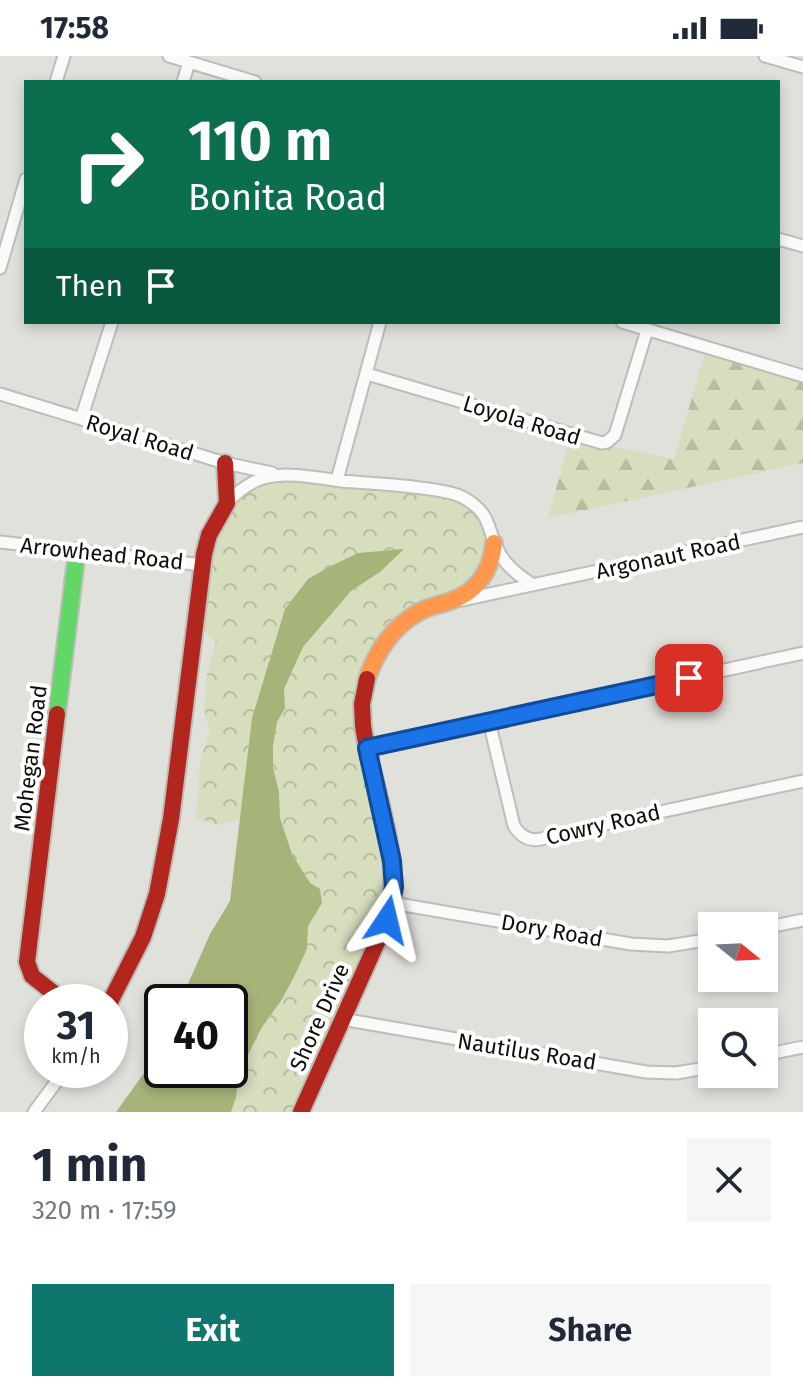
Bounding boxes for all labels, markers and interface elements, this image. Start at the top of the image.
text: 17:58 [40,10,109,46]
text: 110 m [188,108,332,175]
icon: right [56,112,160,216]
text: Bonita Road [188,176,387,220]
icon: arrive [139,264,183,308]
text: Then [56,268,123,304]
street label: Loyola Road [460,390,584,451]
street label: Royal Road [83,408,197,467]
street label: Argonaut Road [593,528,743,585]
street label: Arrowhead Road [19,532,185,575]
pin [655,644,723,712]
icon: arrive [667,656,711,700]
street label: Mohegan Road [8,683,53,833]
street label: Cowry Road [543,798,663,851]
position arrow [345,878,429,962]
street label: Dory Road [499,908,605,953]
north arrow [698,912,778,992]
map controls [698,912,778,1088]
street label: Shore Drive [284,959,355,1075]
speed limit sign: 40 [144,984,248,1088]
text: 31 [57,1002,95,1050]
button: search [698,1008,778,1088]
street label: Nautilus Road [456,1027,598,1076]
text: km/h [51,1044,101,1068]
text: 1 min [32,1136,147,1194]
button: close [687,1138,771,1222]
text: 320 m · 17:59 [32,1195,177,1226]
button: Exit [32,1284,394,1376]
button: Share [410,1284,771,1376]

